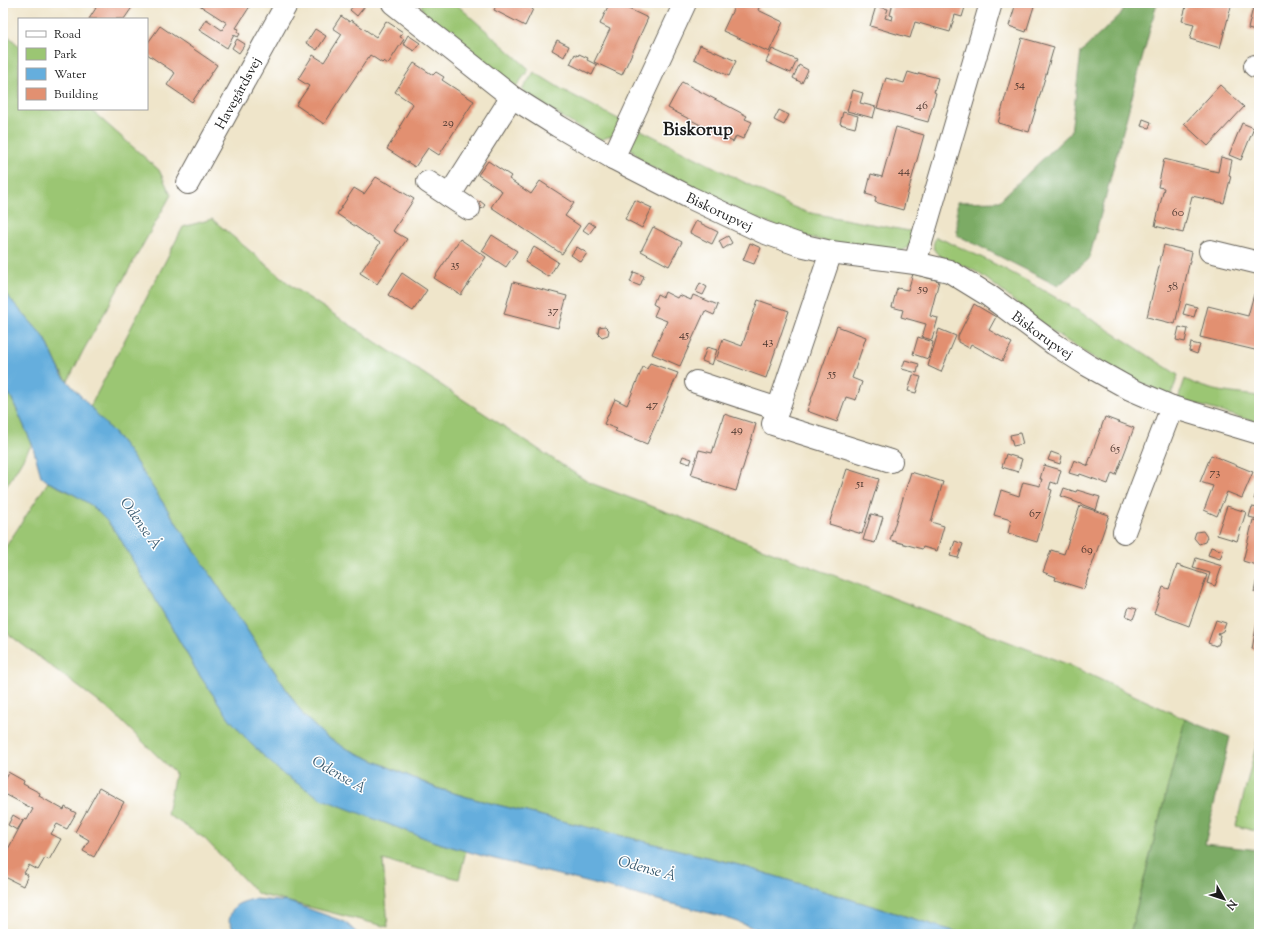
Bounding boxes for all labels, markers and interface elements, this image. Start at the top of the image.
legend [18,18,148,110]
text: Road [54,26,81,44]
text: Park [54,46,77,64]
street label: Havegårdsvej [211,54,267,134]
text: Water [54,66,87,84]
house number: 54 [1014,76,1025,94]
text: Building [54,86,98,104]
house number: 46 [916,97,928,115]
house number: 29 [442,114,454,132]
district label: Biskorup [663,118,733,144]
house number: 44 [898,162,910,180]
street label: Biskorupvej [682,189,755,238]
house number: 60 [1172,204,1184,222]
house number: 35 [451,256,459,274]
house number: 58 [1167,278,1178,296]
house number: 59 [917,280,928,298]
house number: 37 [548,302,558,320]
street label: Biskorupvej [1007,308,1076,365]
house number: 45 [679,326,689,344]
house number: 43 [763,333,774,351]
house number: 55 [827,365,836,383]
house number: 47 [646,396,658,414]
house number: 49 [731,421,743,439]
house number: 65 [1110,440,1120,458]
house number: 73 [1210,464,1221,482]
house number: 51 [855,475,864,493]
water label: Odense Å [114,493,166,554]
house number: 67 [1029,505,1041,523]
house number: 69 [1081,541,1093,559]
water label: Odense Å [307,751,370,799]
water label: Odense Å [615,851,678,887]
north arrow [1204,879,1244,919]
text: N [1222,895,1241,913]

